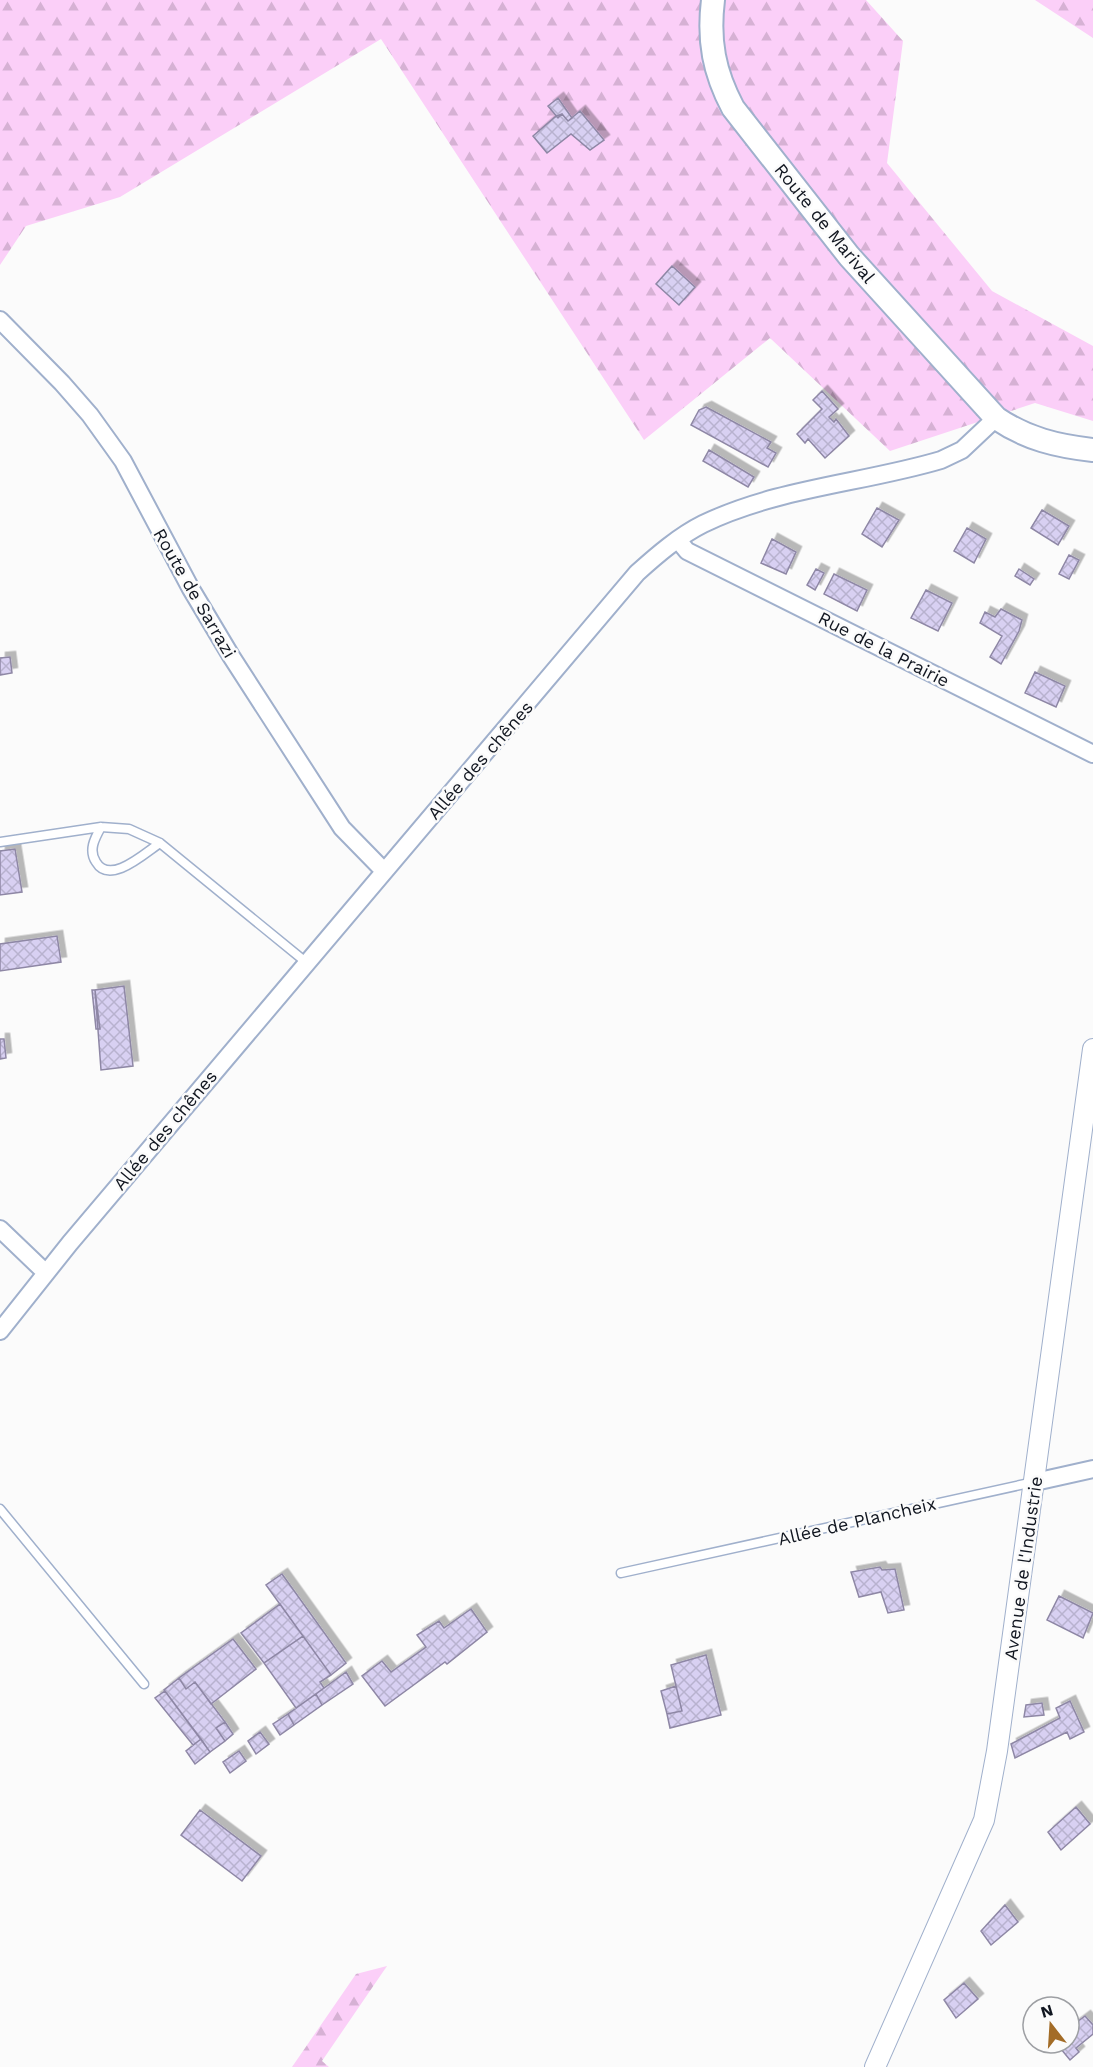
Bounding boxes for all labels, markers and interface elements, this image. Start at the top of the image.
street label: Route de Marival [770,159,880,287]
street label: Route de Sarrazi [149,525,241,661]
street label: Rue de la Prairie [815,607,953,691]
street label: Allée des chênes [423,697,537,823]
street label: Allée des chênes [109,1066,221,1194]
street label: Avenue de l'Industrie [1000,1475,1046,1661]
street label: Allée de Plancheix [776,1493,938,1549]
north arrow [1021,1995,1081,2055]
text: N [1038,2000,1055,2022]

